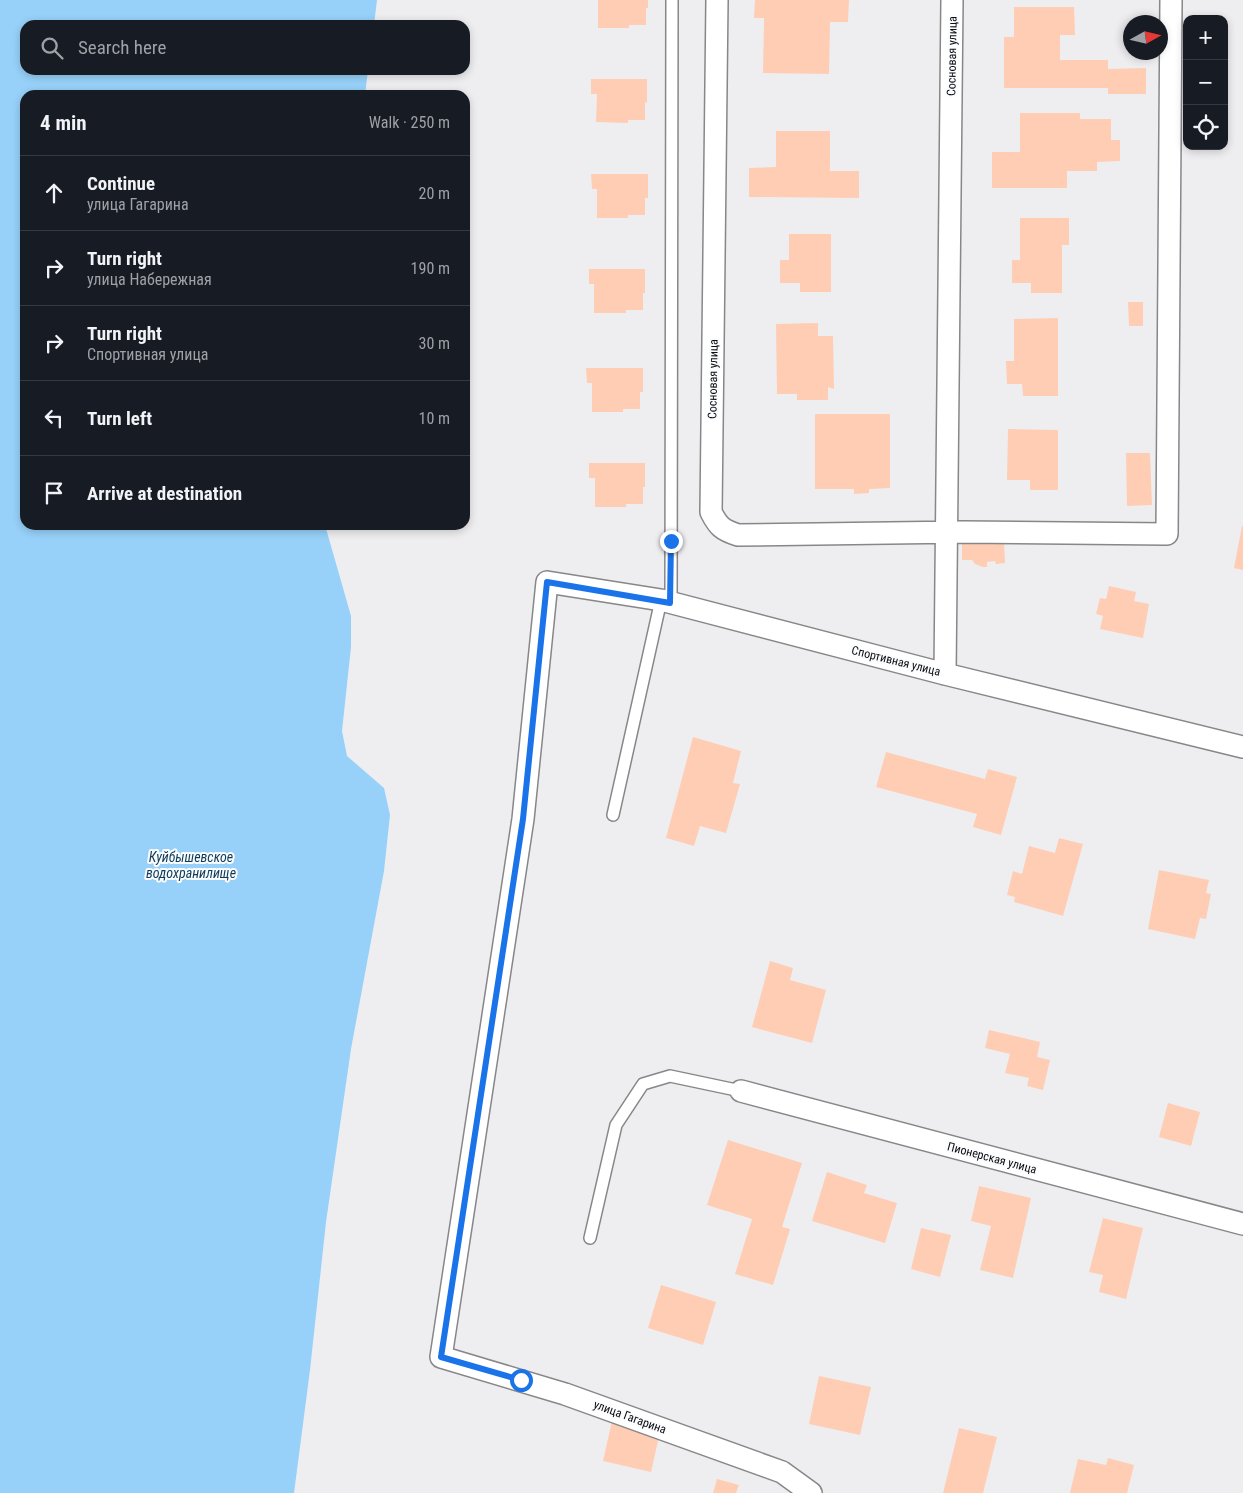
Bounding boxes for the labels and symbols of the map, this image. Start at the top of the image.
north arrow [1123,15,1168,60]
street label: Сосновая улица [944,16,960,96]
street label: Сосновая улица [705,339,721,419]
route end [660,530,683,553]
street label: Спортивная улица [850,643,942,679]
water label: Куйбышевское водохранилище [146,849,236,881]
street label: Пионерская улица [946,1139,1038,1177]
route start [510,1369,533,1392]
street label: улица Гагарина [592,1397,668,1437]

